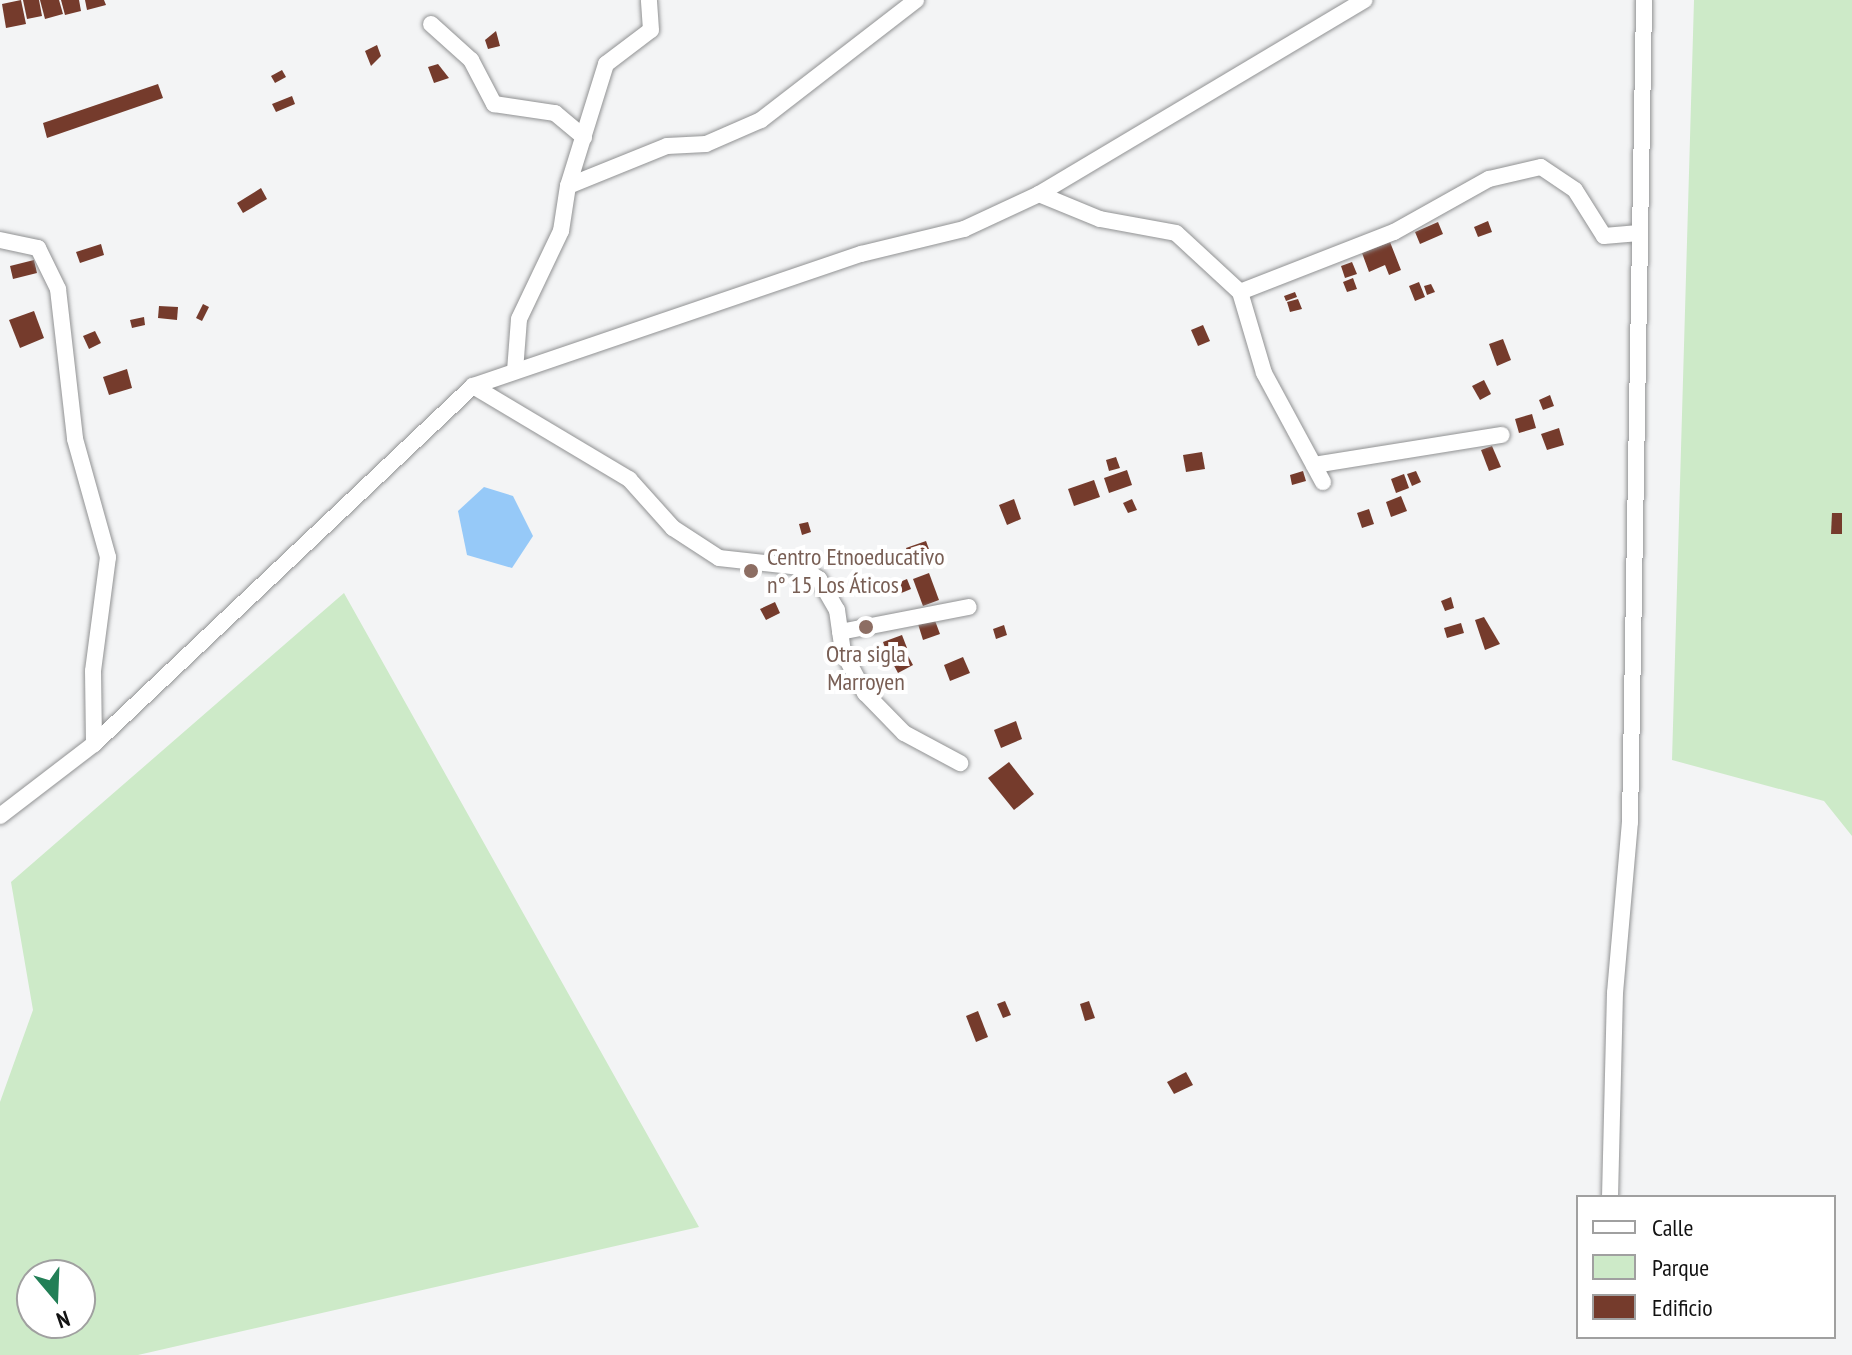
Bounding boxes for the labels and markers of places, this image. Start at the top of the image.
place label: Centro Etnoeducativo n° 15 Los Áticos [767,543,945,599]
marker: Centro Etnoeducativo n° 15 Los Áticos [742,562,760,580]
marker: Otra sigla Marroyen [857,618,875,636]
place label: Otra sigla Marroyen [826,640,906,696]

